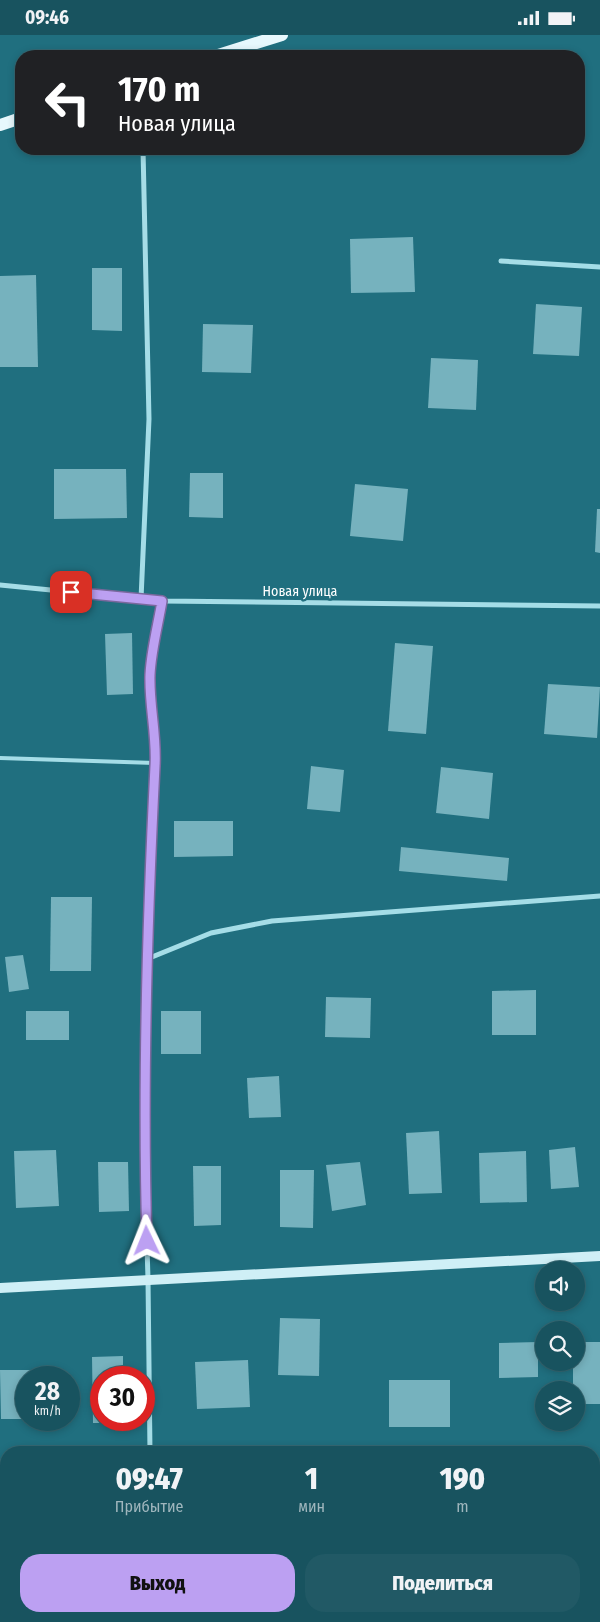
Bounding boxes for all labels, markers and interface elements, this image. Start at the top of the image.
text: 09:46 [25,6,69,29]
text: 170 m [118,68,201,110]
icon: left [35,70,100,135]
text: Новая улица [118,110,236,137]
pin [50,571,92,613]
icon: arrive [57,578,85,606]
street label: Новая улица [263,583,338,600]
position arrow [120,1214,172,1266]
map controls [535,1261,585,1431]
button: sound [535,1261,585,1311]
button: search [535,1321,585,1371]
speed limit sign: 30 [90,1366,155,1431]
text: 28 [35,1377,60,1407]
button: layers [535,1381,585,1431]
text: km/h [34,1404,61,1418]
text: 09:47 [116,1461,183,1497]
text: 1 [305,1461,318,1497]
text: 190 [440,1461,485,1497]
text: Прибытие [115,1497,183,1516]
text: мин [298,1497,325,1516]
text: m [456,1497,469,1516]
button: Выход [20,1554,295,1612]
button: Поделиться [305,1554,580,1612]

